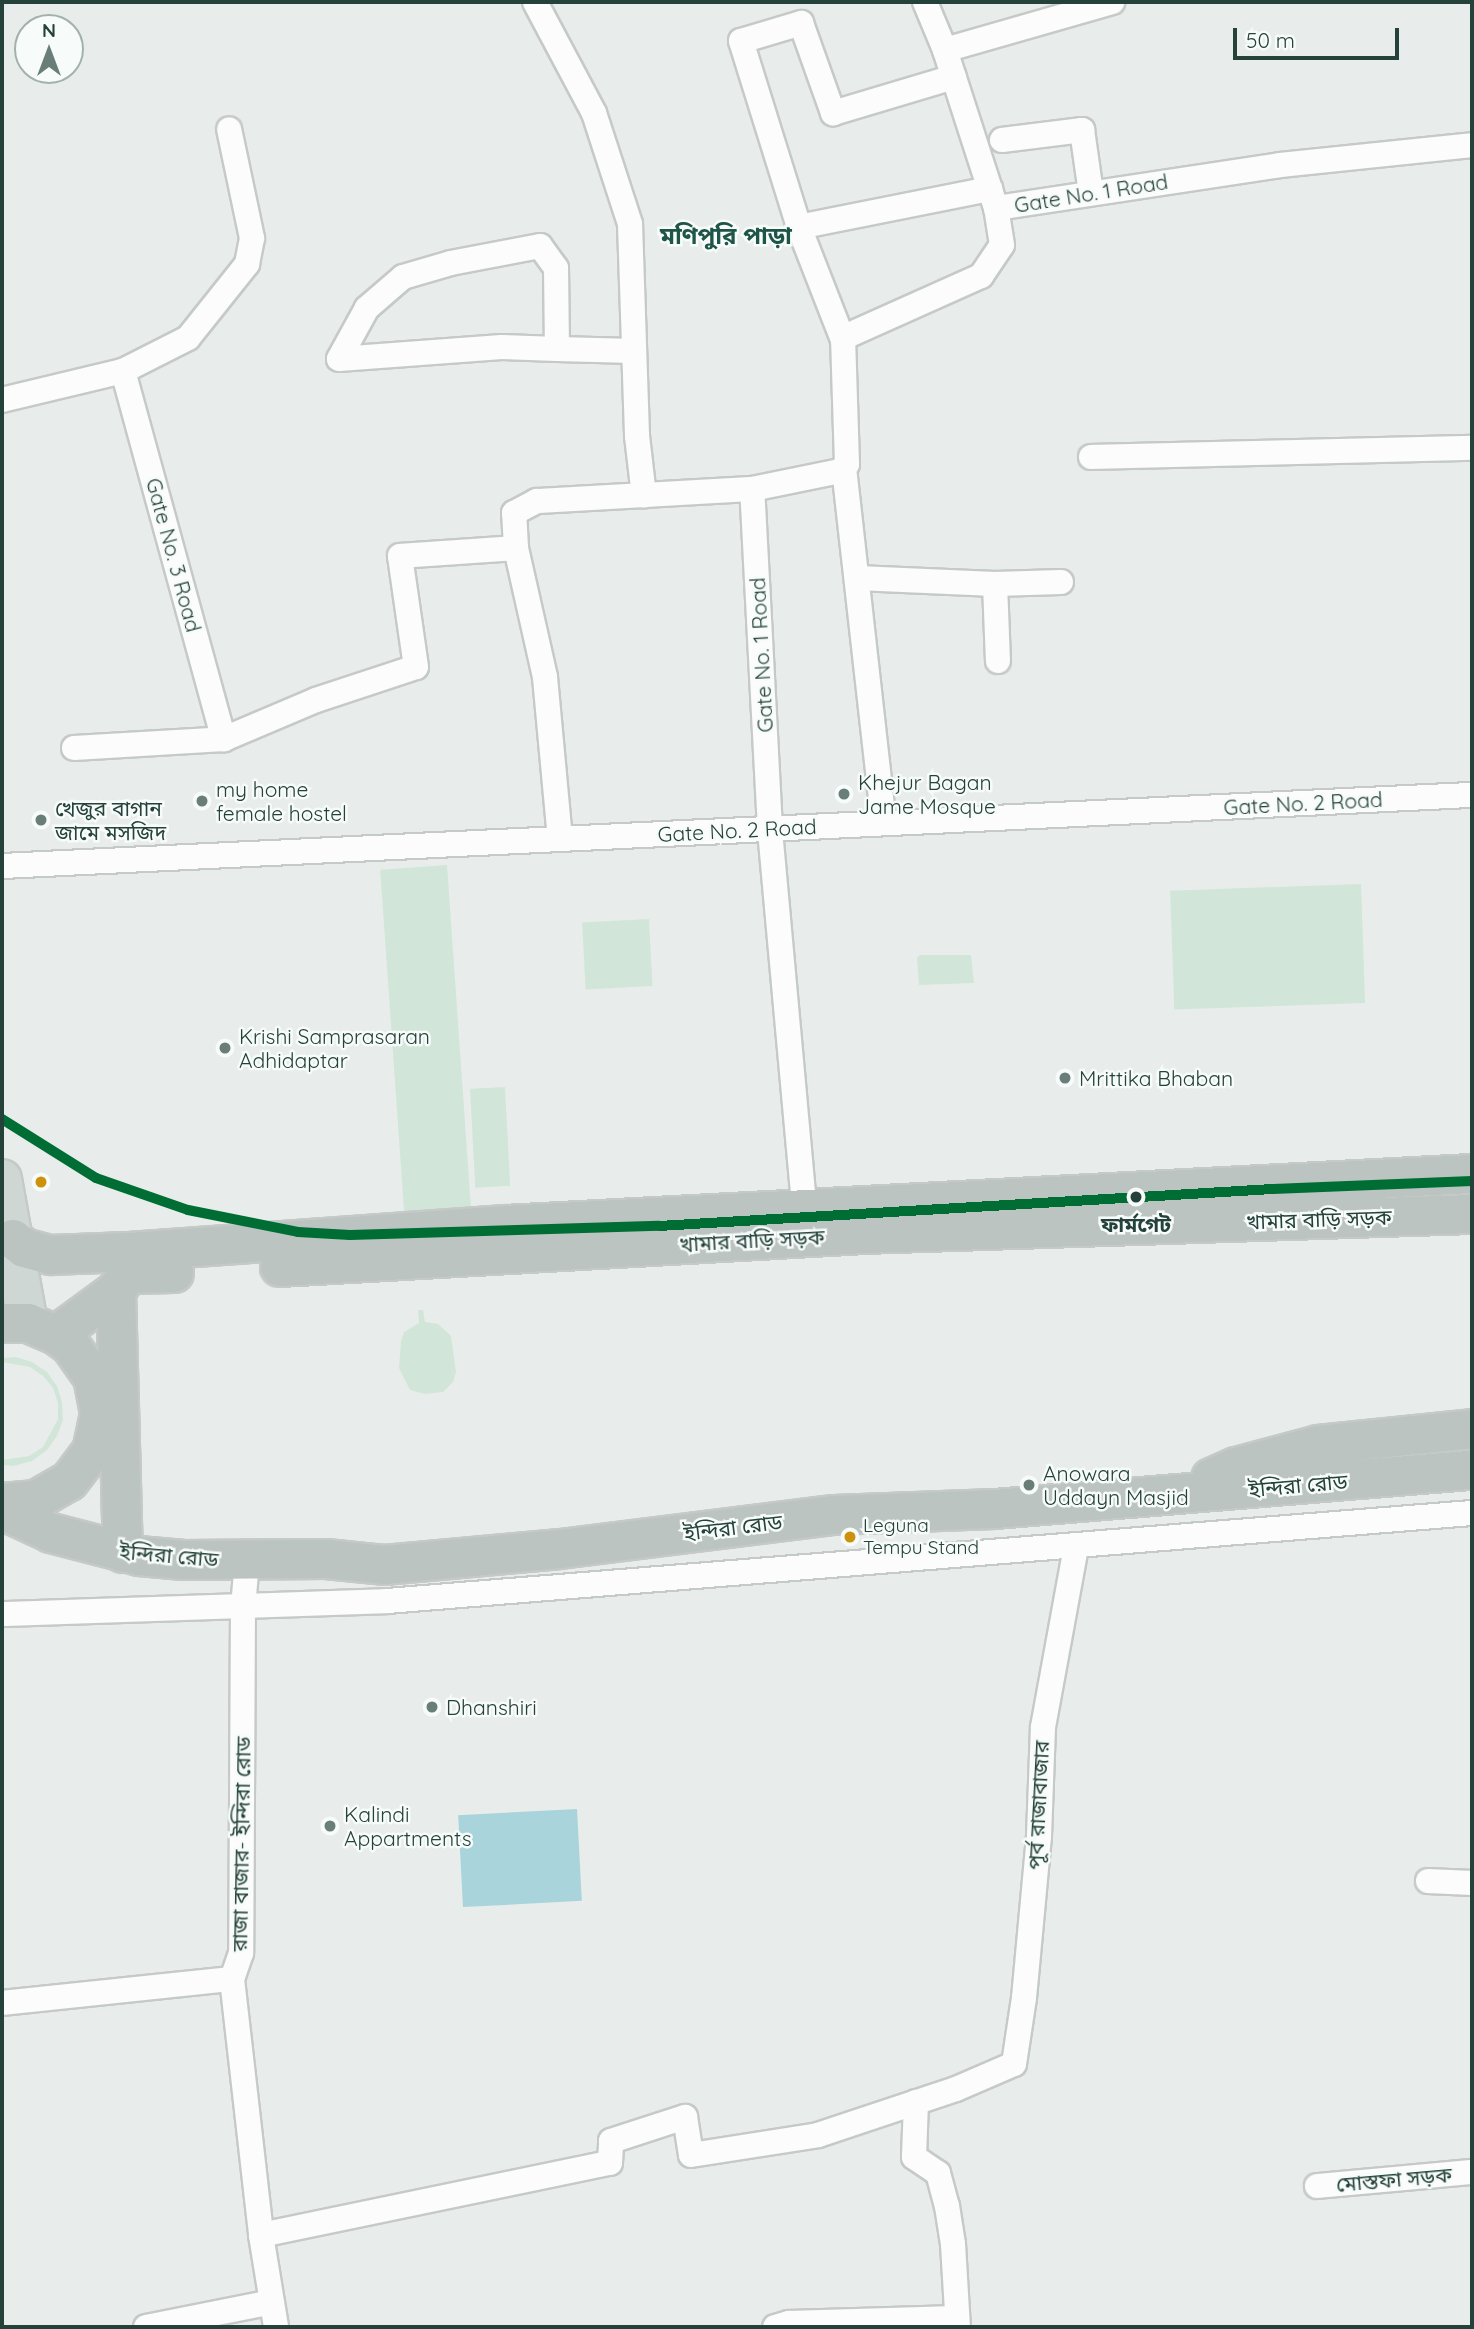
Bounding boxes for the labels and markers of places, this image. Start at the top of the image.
place label: Khejur Bagan Jame Mosque [858,769,996,819]
place label: my home female hostel [216,776,347,826]
marker: Khejur Bagan Jame Mosque [836,786,852,802]
marker: my home female hostel [194,793,210,809]
place label: খেজুর বাগান জামে মসজিদ [55,795,166,845]
marker: খেজুর বাগান জামে মসজিদ [33,812,49,828]
place label: Krishi Samprasaran Adhidaptar [239,1023,430,1073]
marker: Krishi Samprasaran Adhidaptar [217,1040,233,1056]
place label: Mrittika Bhaban [1079,1065,1233,1091]
marker: Mrittika Bhaban [1057,1070,1073,1086]
unlabelled marker [34,1175,48,1189]
marker: ফার্মগেট [1125,1186,1147,1208]
place label: ফার্মগেট [1101,1211,1171,1237]
place label: Anowara Uddayn Masjid [1043,1460,1189,1510]
marker: Anowara Uddayn Masjid [1021,1477,1037,1493]
place label: Leguna Tempu Stand [863,1515,979,1559]
marker: Leguna Tempu Stand [843,1530,857,1544]
place label: Dhanshiri [446,1694,537,1720]
marker: Dhanshiri [424,1699,440,1715]
place label: Kalindi Appartments [344,1801,472,1851]
marker: Kalindi Appartments [322,1818,338,1834]

